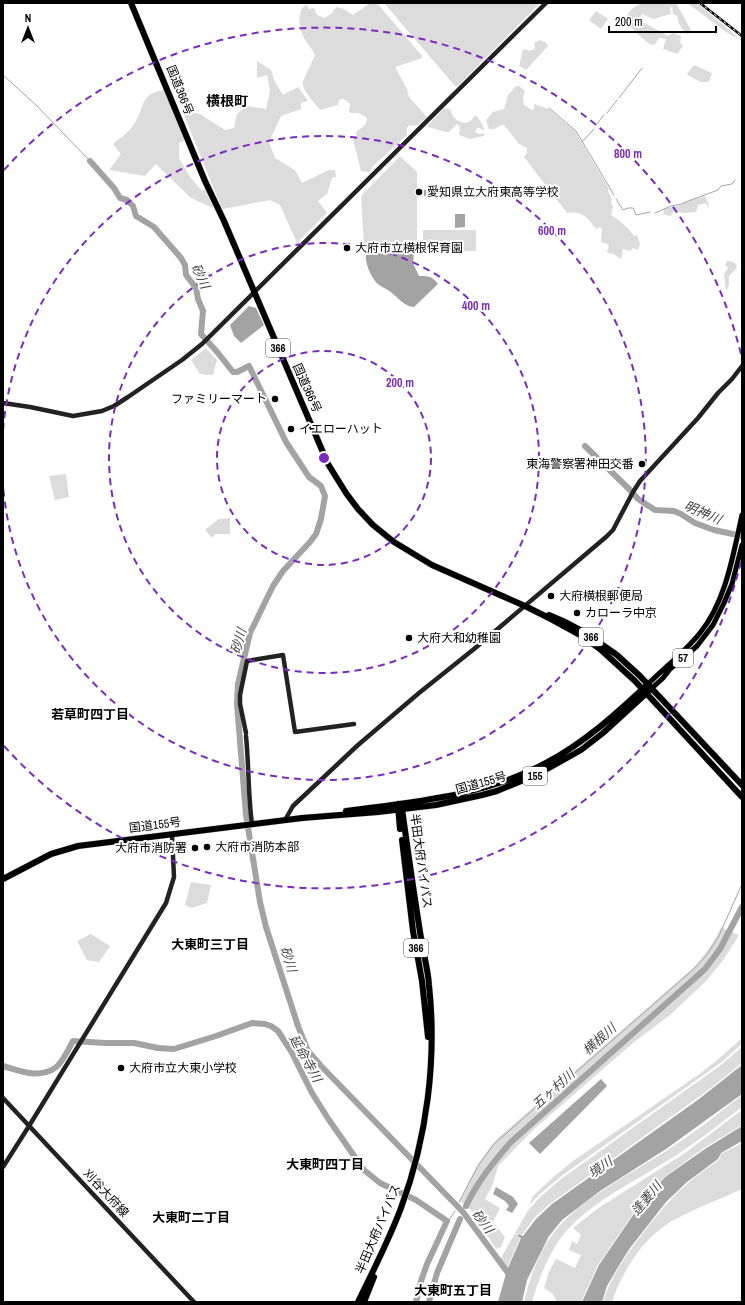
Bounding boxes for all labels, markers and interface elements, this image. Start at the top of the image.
north arrow [8,8,48,48]
scale bar [609,8,716,34]
text: N [25,11,31,25]
text: 200 m [615,14,642,30]
street label: 国道366号 [163,63,197,117]
district label: 横根町 [206,92,248,110]
text: 800 m [614,146,642,162]
place label: 愛知県立大府東高等学校 [427,184,559,200]
marker: 愛知県立大府東高等学校 [414,187,424,197]
text: 600 m [538,223,566,239]
place label: 大府市立横根保育園 [355,240,463,256]
marker: 大府市立横根保育園 [342,243,352,253]
water label: 砂川 [187,261,215,293]
text: 400 m [462,298,490,314]
road number: 366 [266,339,290,357]
street label: 国道366号 [289,361,325,415]
text: 200 m [386,375,414,391]
place label: ファミリーマート [171,391,267,407]
marker: ファミリーマート [270,394,280,404]
place label: イエローハット [299,421,383,437]
marker: イエローハット [286,424,296,434]
centre of rings [317,451,331,465]
place label: 東海警察署神田交番 [526,456,634,472]
marker: 東海警察署神田交番 [637,459,647,469]
water label: 明神川 [682,497,726,529]
place label: 大府横根郵便局 [559,588,643,604]
marker: 大府横根郵便局 [546,591,556,601]
place label: カローラ中京 [585,605,657,621]
marker: カローラ中京 [572,608,582,618]
water label: 砂川 [227,624,251,656]
road number: 366 [579,628,603,646]
place label: 大府大和幼稚園 [417,630,501,646]
marker: 大府大和幼稚園 [404,633,414,643]
road number: 57 [673,649,693,667]
district label: 若草町四丁目 [51,706,129,723]
road number: 155 [523,767,547,785]
street label: 国道155号 [454,768,508,798]
street label: 半田大府パイパス [406,812,436,910]
street label: 国道155号 [128,814,182,836]
place label: 大府市消防本部 [215,839,299,855]
place label: 大府市消防署 [115,840,187,856]
marker: 大府市消防本部 [202,842,212,852]
marker: 大府市消防署 [190,843,200,853]
district label: 大東町三丁目 [171,936,249,953]
road number: 366 [404,939,428,957]
water label: 砂川 [277,944,301,976]
water label: 横根川 [579,1019,621,1059]
water label: 延命寺川 [286,1031,327,1087]
place label: 大府市立大東小学校 [129,1060,237,1076]
marker: 大府市立大東小学校 [116,1063,126,1073]
water label: 五ヶ村川 [528,1064,580,1113]
water label: 境川 [585,1152,617,1182]
district label: 大東町四丁目 [286,1156,364,1173]
street label: 刈谷大府線 [80,1166,132,1220]
water label: 逢妻川 [627,1176,667,1219]
street label: 半田大府パイパス [352,1182,404,1276]
water label: 砂川 [468,1206,498,1238]
district label: 大東町二丁目 [152,1209,230,1226]
district label: 大東町五丁目 [414,1282,492,1299]

